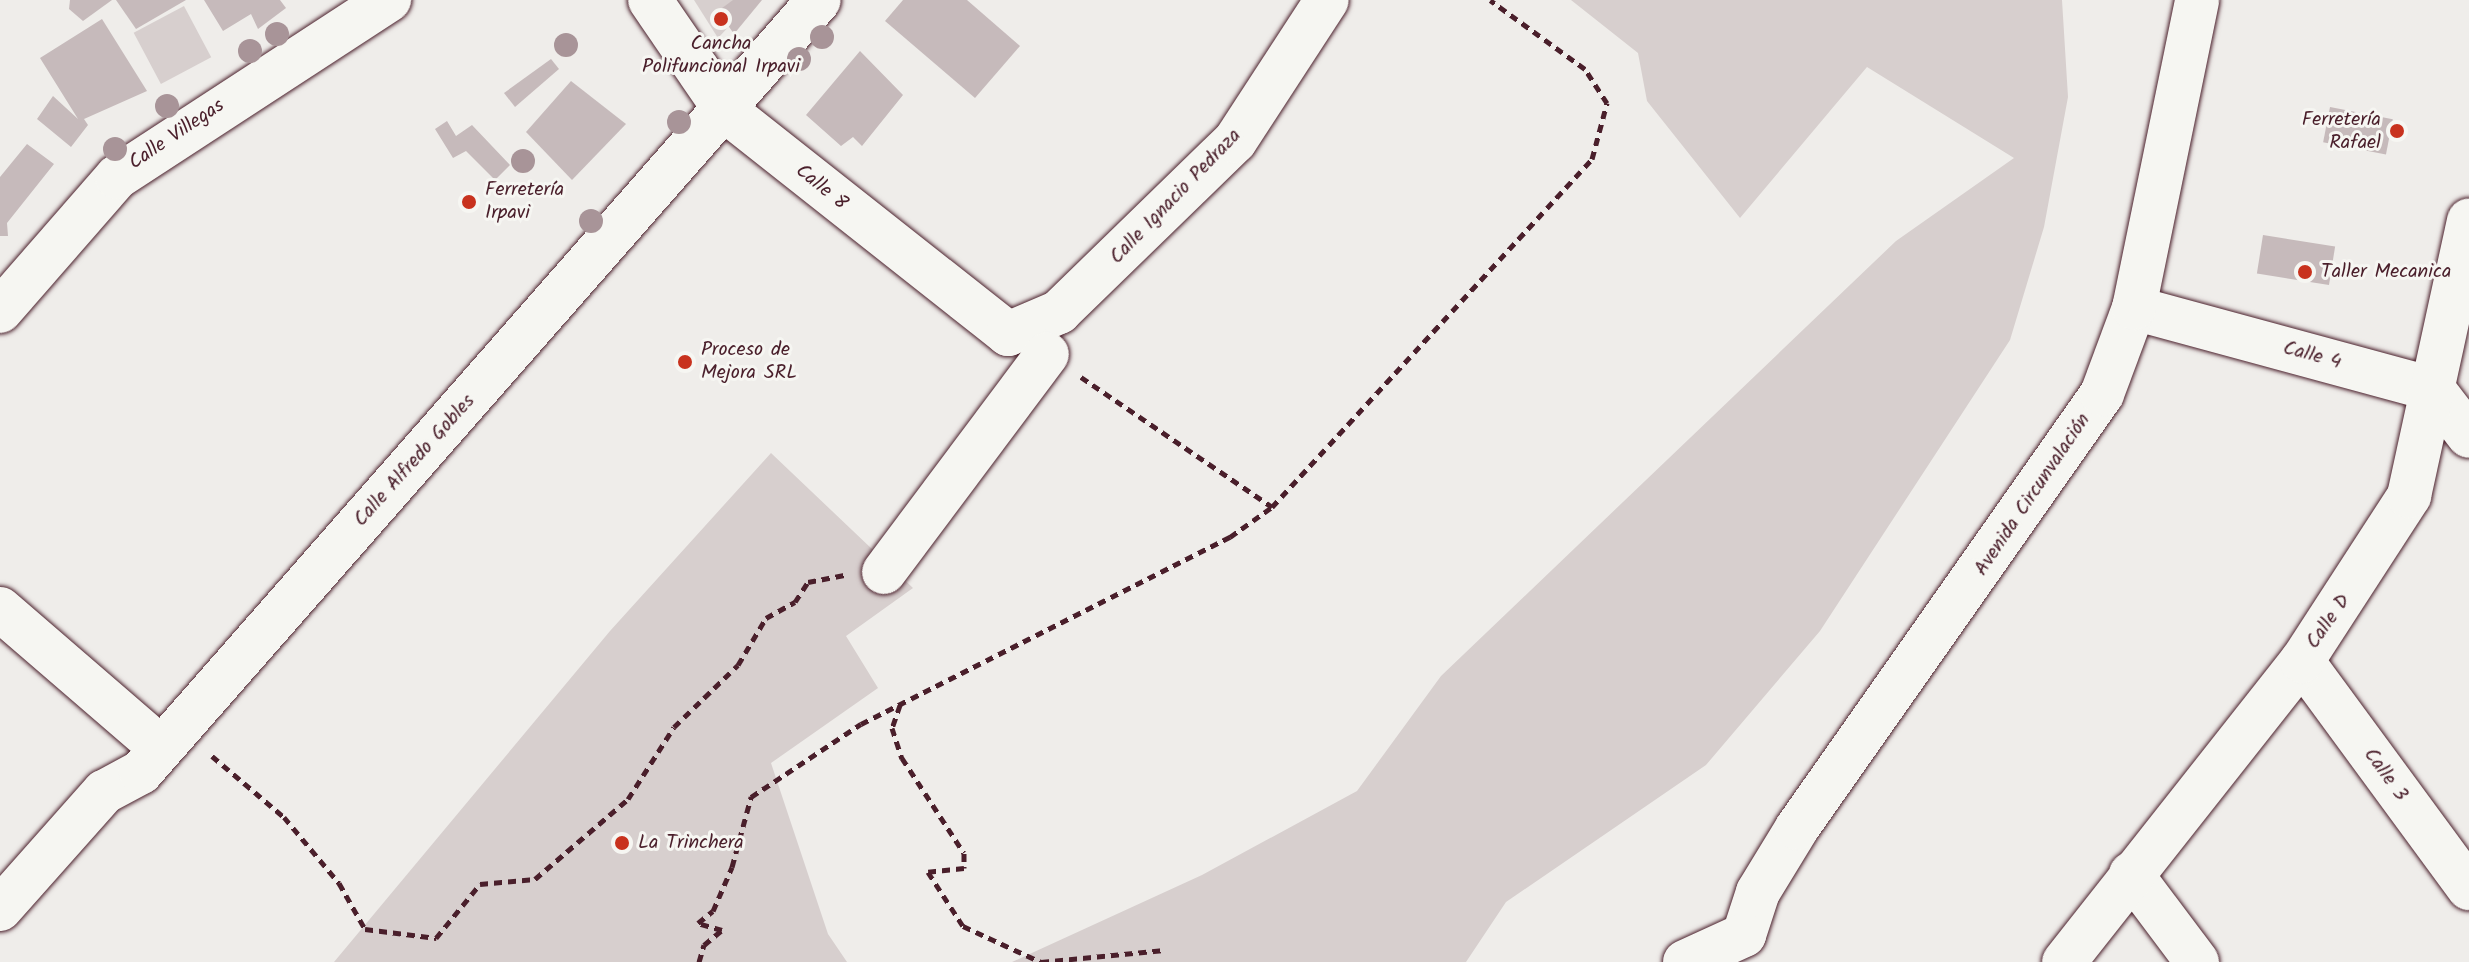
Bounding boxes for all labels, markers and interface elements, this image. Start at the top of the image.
marker: Cancha Polifuncional Irpavi [712,10,730,28]
place label: Cancha Polifuncional Irpavi [642,32,800,79]
street label: Calle Villegas [125,94,229,176]
place label: Ferretería Rafael [2302,108,2381,155]
marker: Ferretería Rafael [2388,122,2406,140]
street label: Calle Ignacio Pedraza [1105,124,1247,270]
street label: Calle 8 [790,160,852,216]
place label: Ferretería Irpavi [485,178,564,225]
marker: Ferretería Irpavi [460,193,478,211]
place label: Taller Mecanica [2321,260,2451,284]
marker: Taller Mecanica [2296,263,2314,281]
street label: Calle 4 [2280,337,2344,375]
place label: Proceso de Mejora SRL [701,338,797,385]
marker: Proceso de Mejora SRL [676,353,694,371]
street label: Calle Alfredo Gobles [349,390,481,532]
street label: Avenida Circunvalación [1970,409,2096,581]
street label: Calle D [2302,590,2356,654]
street label: Calle 3 [2358,744,2412,806]
place label: La Trinchera [638,831,744,855]
marker: La Trinchera [613,834,631,852]

